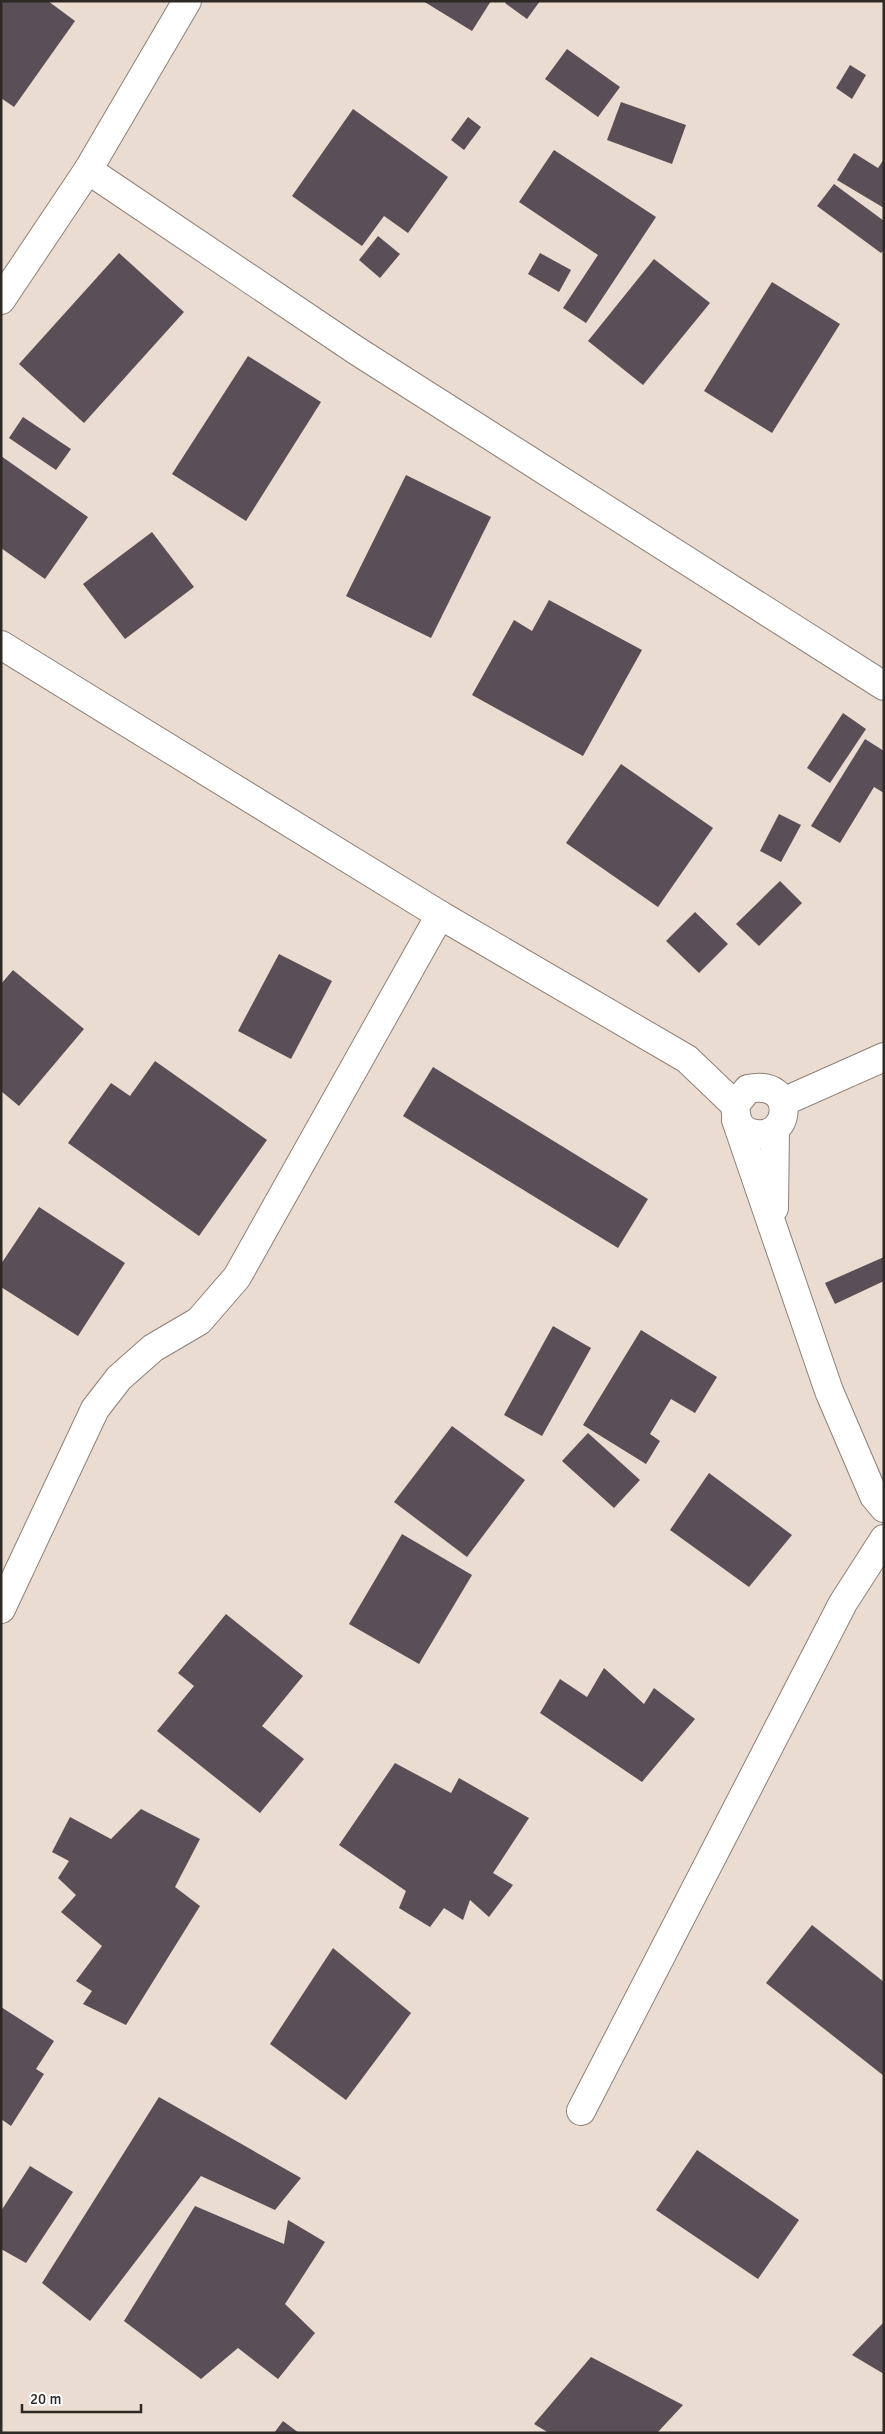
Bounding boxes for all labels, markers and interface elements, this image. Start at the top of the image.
scale bar [22,2382,141,2414]
text: 20 m [30,2390,61,2408]

